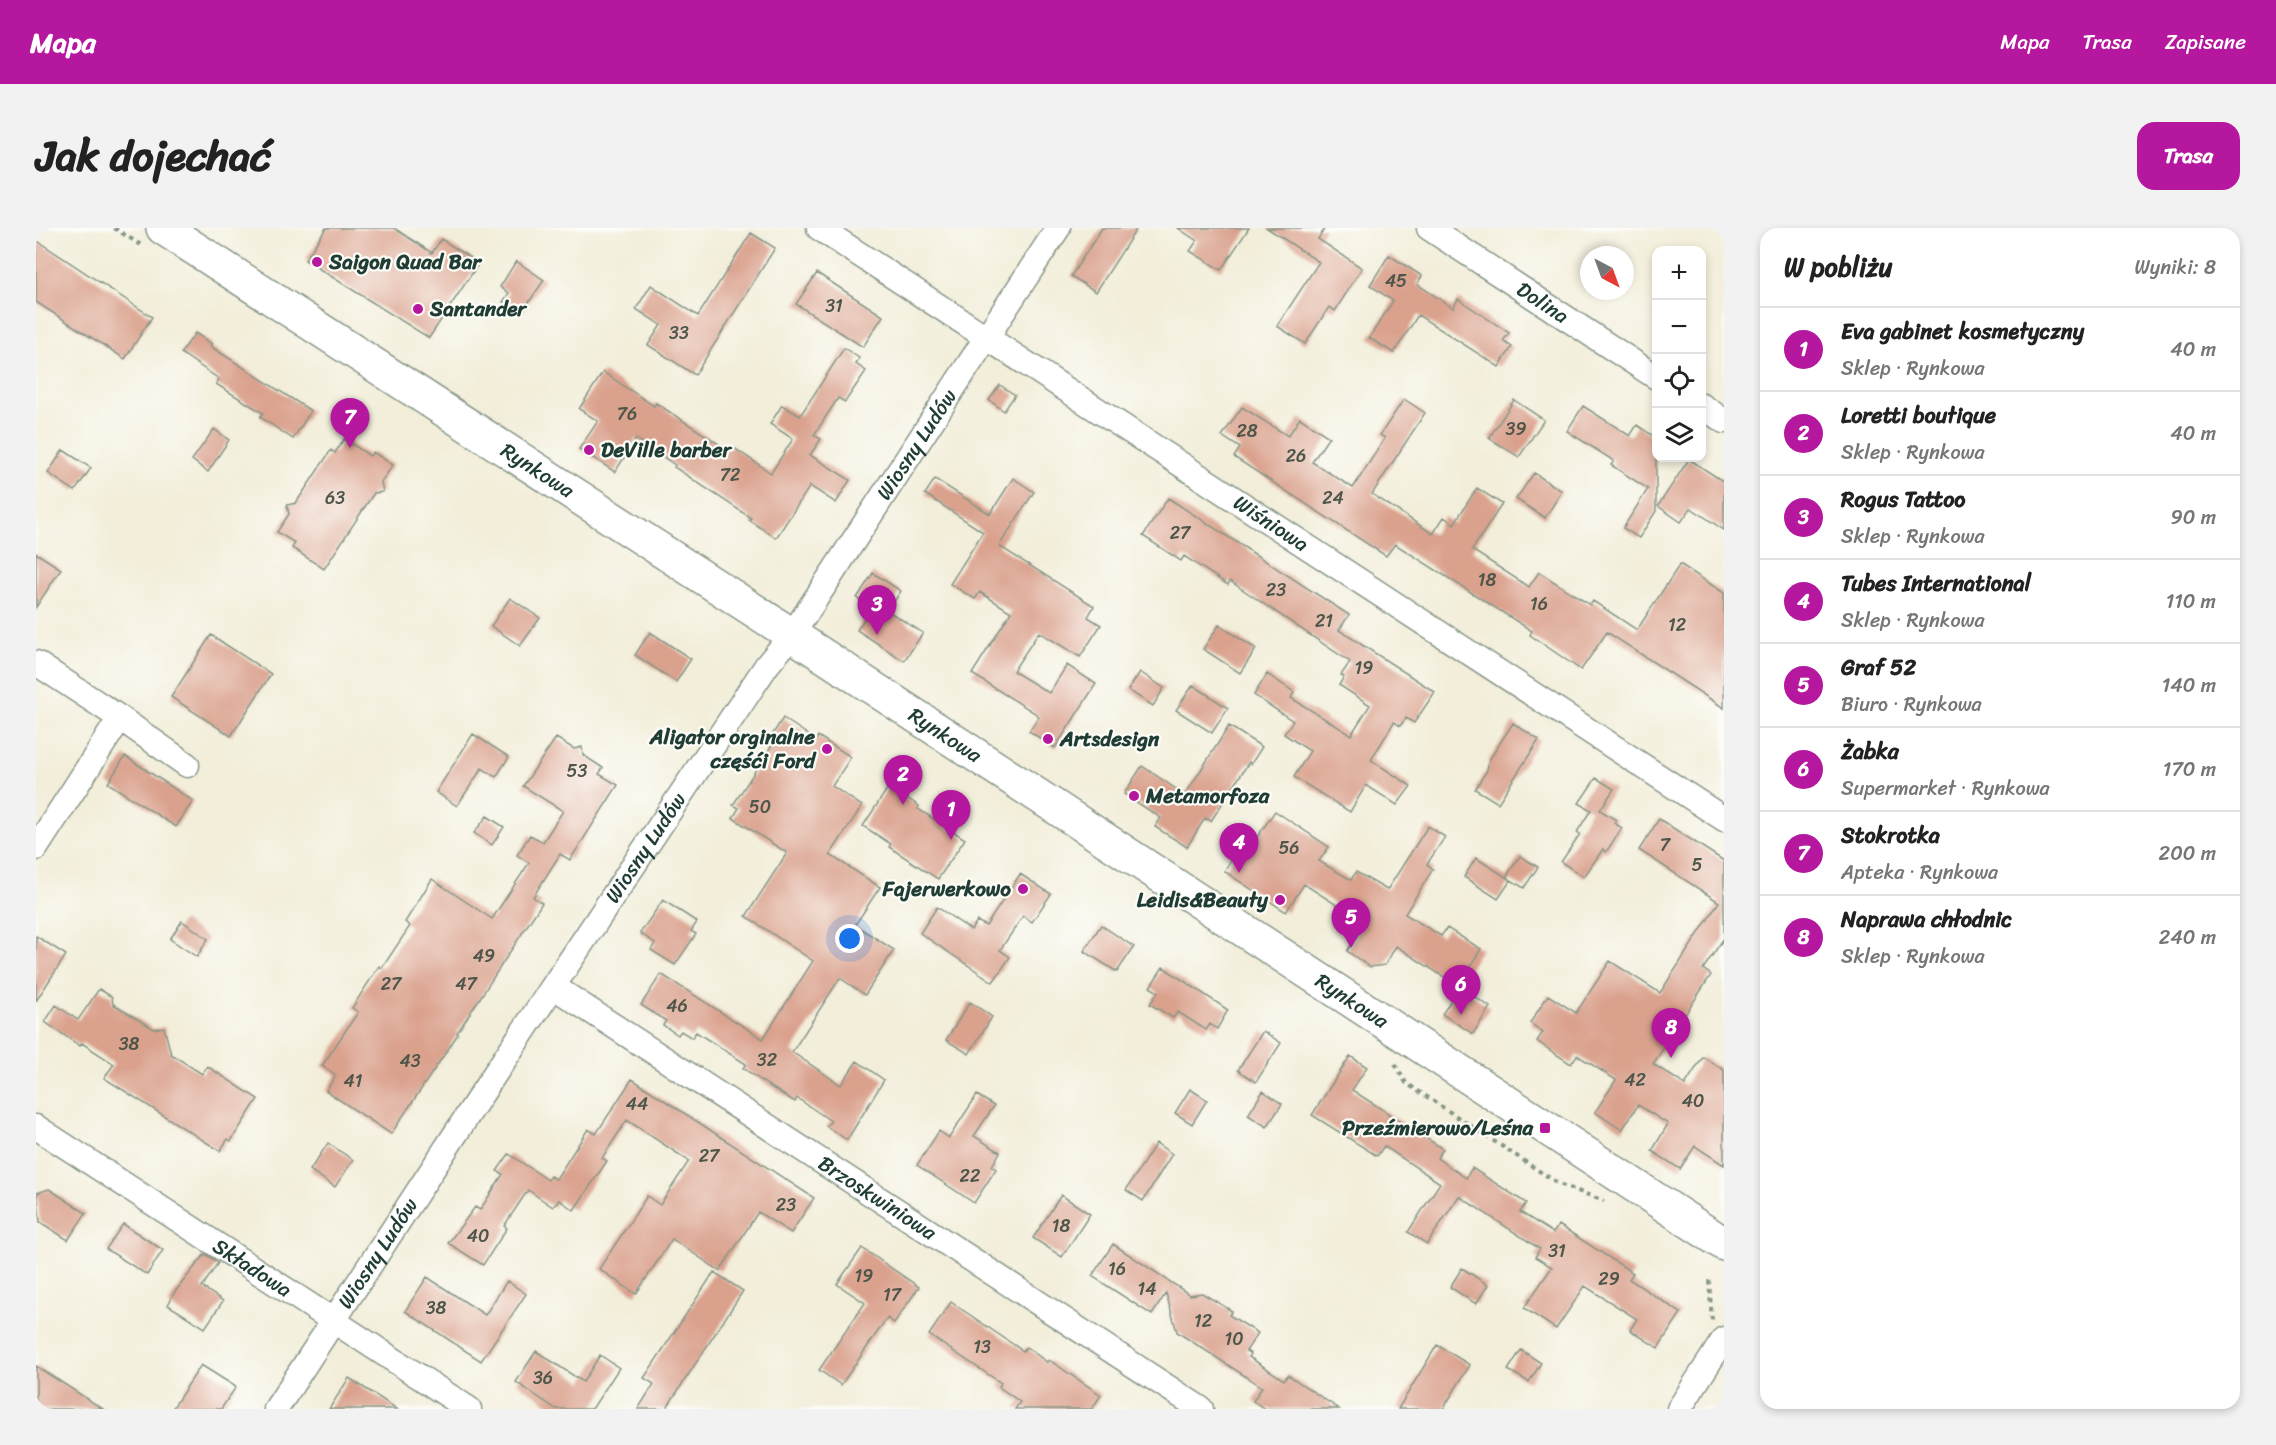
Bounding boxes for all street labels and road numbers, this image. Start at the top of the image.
street label: Dolina [1508,271,1577,334]
street label: Wiosny Ludów [866,381,967,508]
street label: Rynkowa [493,432,583,509]
street label: Wiśniowa [1225,484,1317,562]
street label: Rynkowa [900,697,990,774]
street label: Wiosny Ludów [594,784,697,911]
street label: Rynkowa [1307,963,1397,1039]
street label: Brzoskwiniowa [810,1145,945,1251]
street label: Wiosny Ludów [327,1189,429,1317]
street label: Składowa [205,1228,300,1308]

